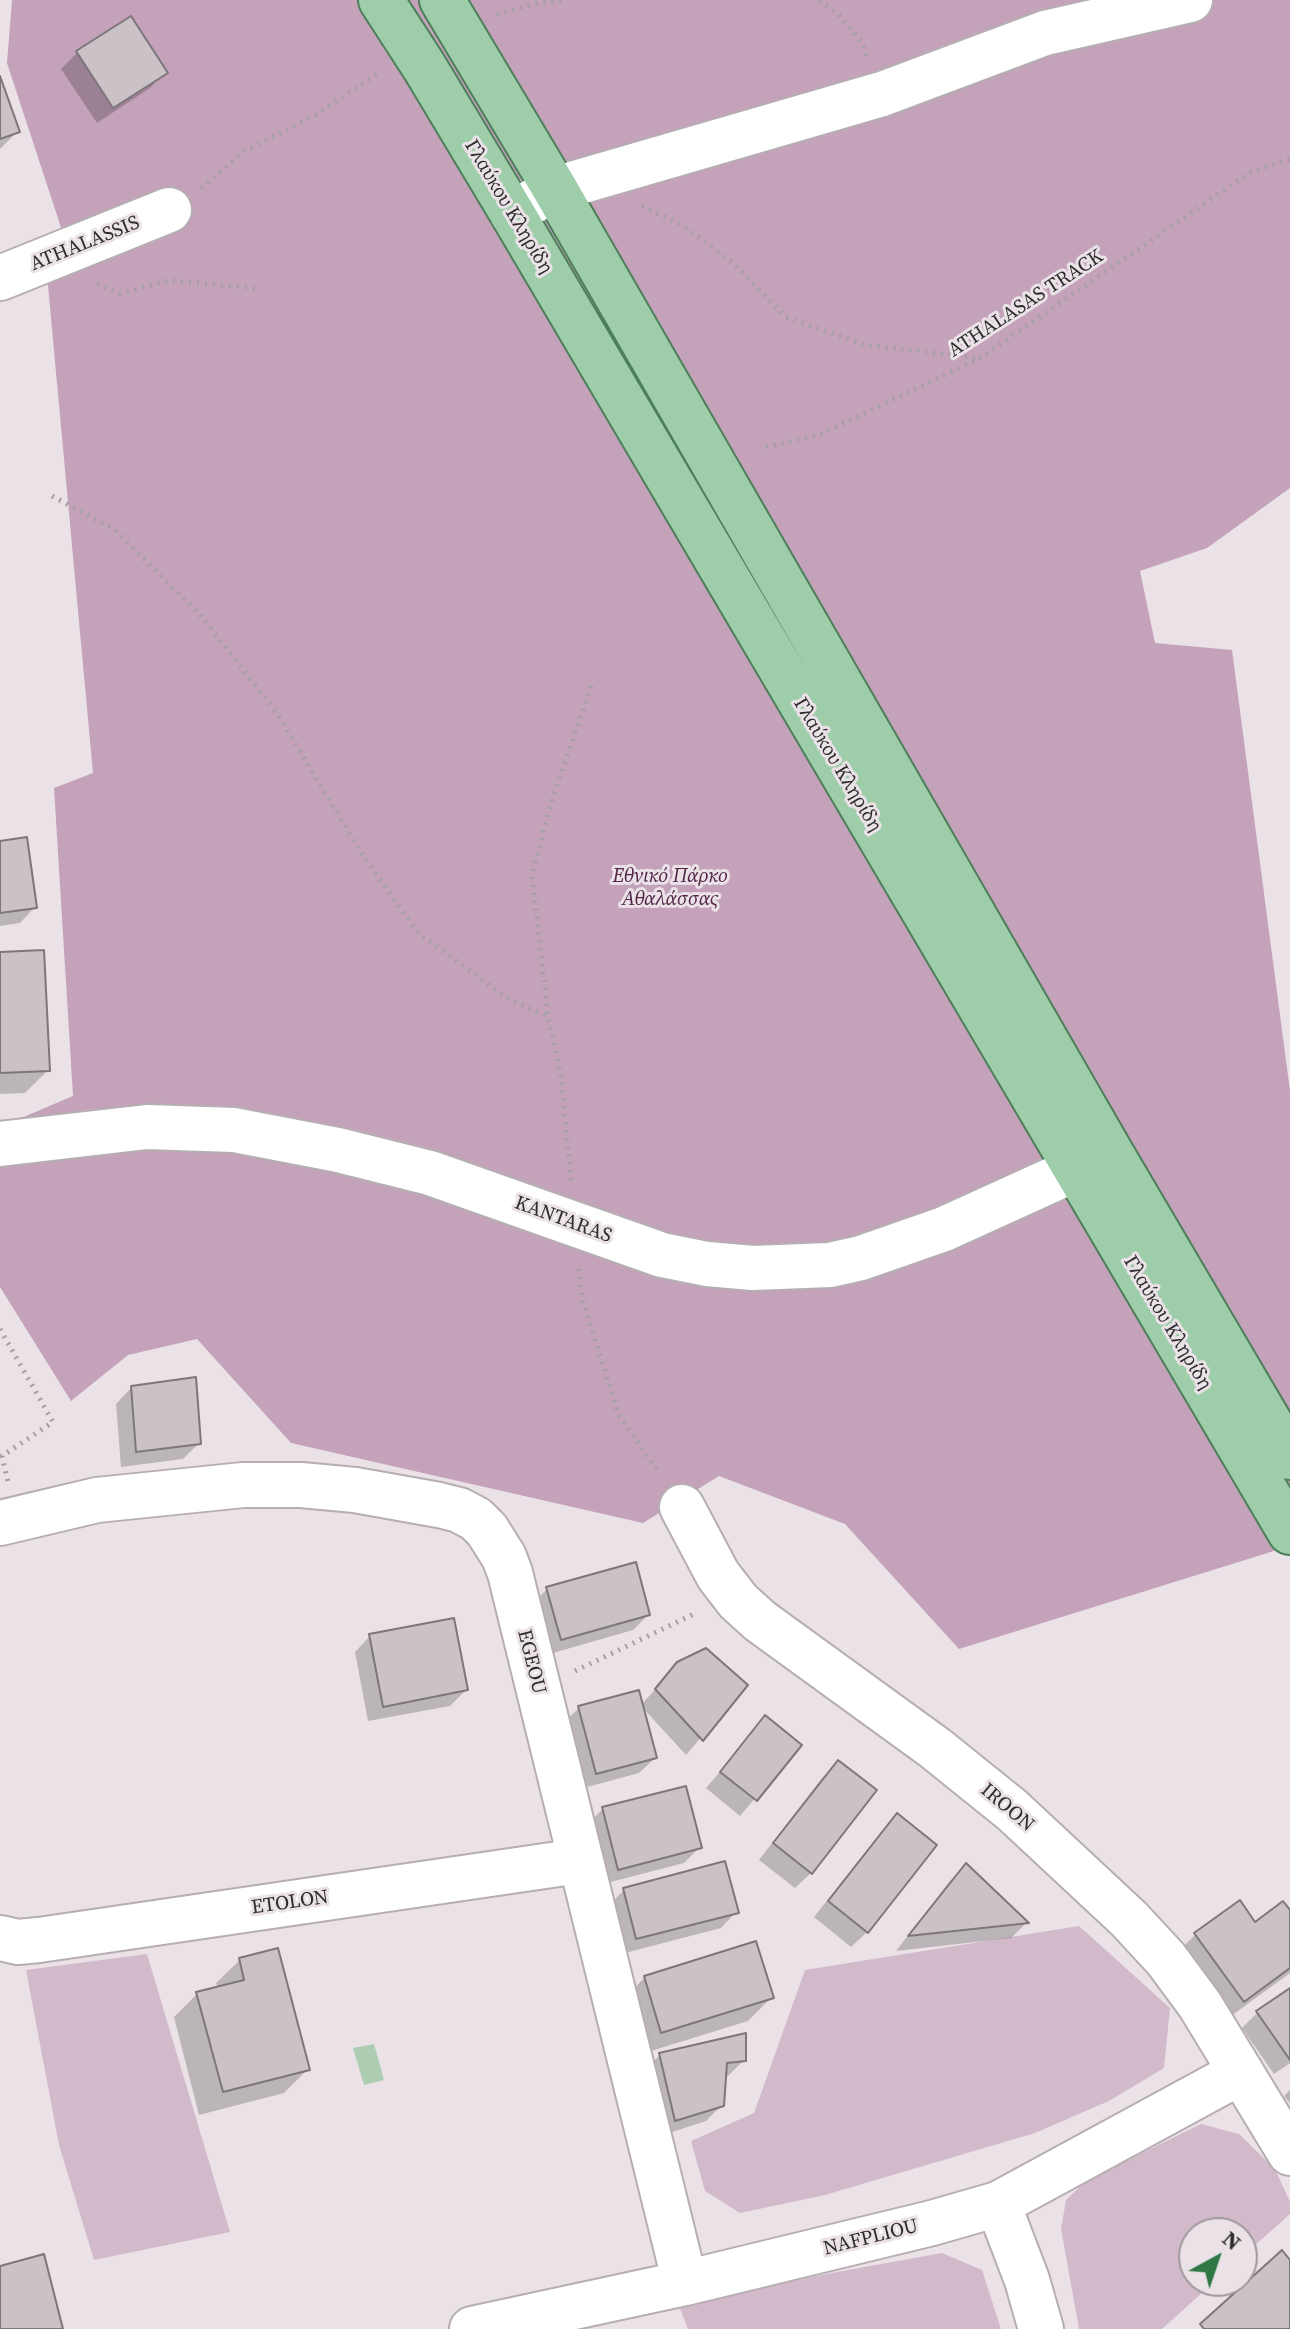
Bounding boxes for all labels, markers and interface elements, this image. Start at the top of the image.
street label: Γλαύκου Κληρίδη [459,136,557,278]
street label: ATHALASSIS [27,211,143,277]
street label: ATHALASAS TRACK [944,245,1108,363]
street label: Γλαύκου Κληρίδη [788,694,886,836]
park label: Εθνικό Πάρκο Αθαλάσσας [612,865,728,912]
street label: KANTARAS [511,1191,615,1249]
street label: Γλαύκου Κληρίδη [1118,1252,1216,1394]
street label: EGEOU [511,1627,551,1697]
street label: IROON [975,1779,1039,1837]
street label: ETOLON [250,1886,330,1920]
street label: NAFPLIOU [821,2215,921,2261]
north arrow [1178,2217,1258,2297]
text: N [1216,2224,1248,2257]

